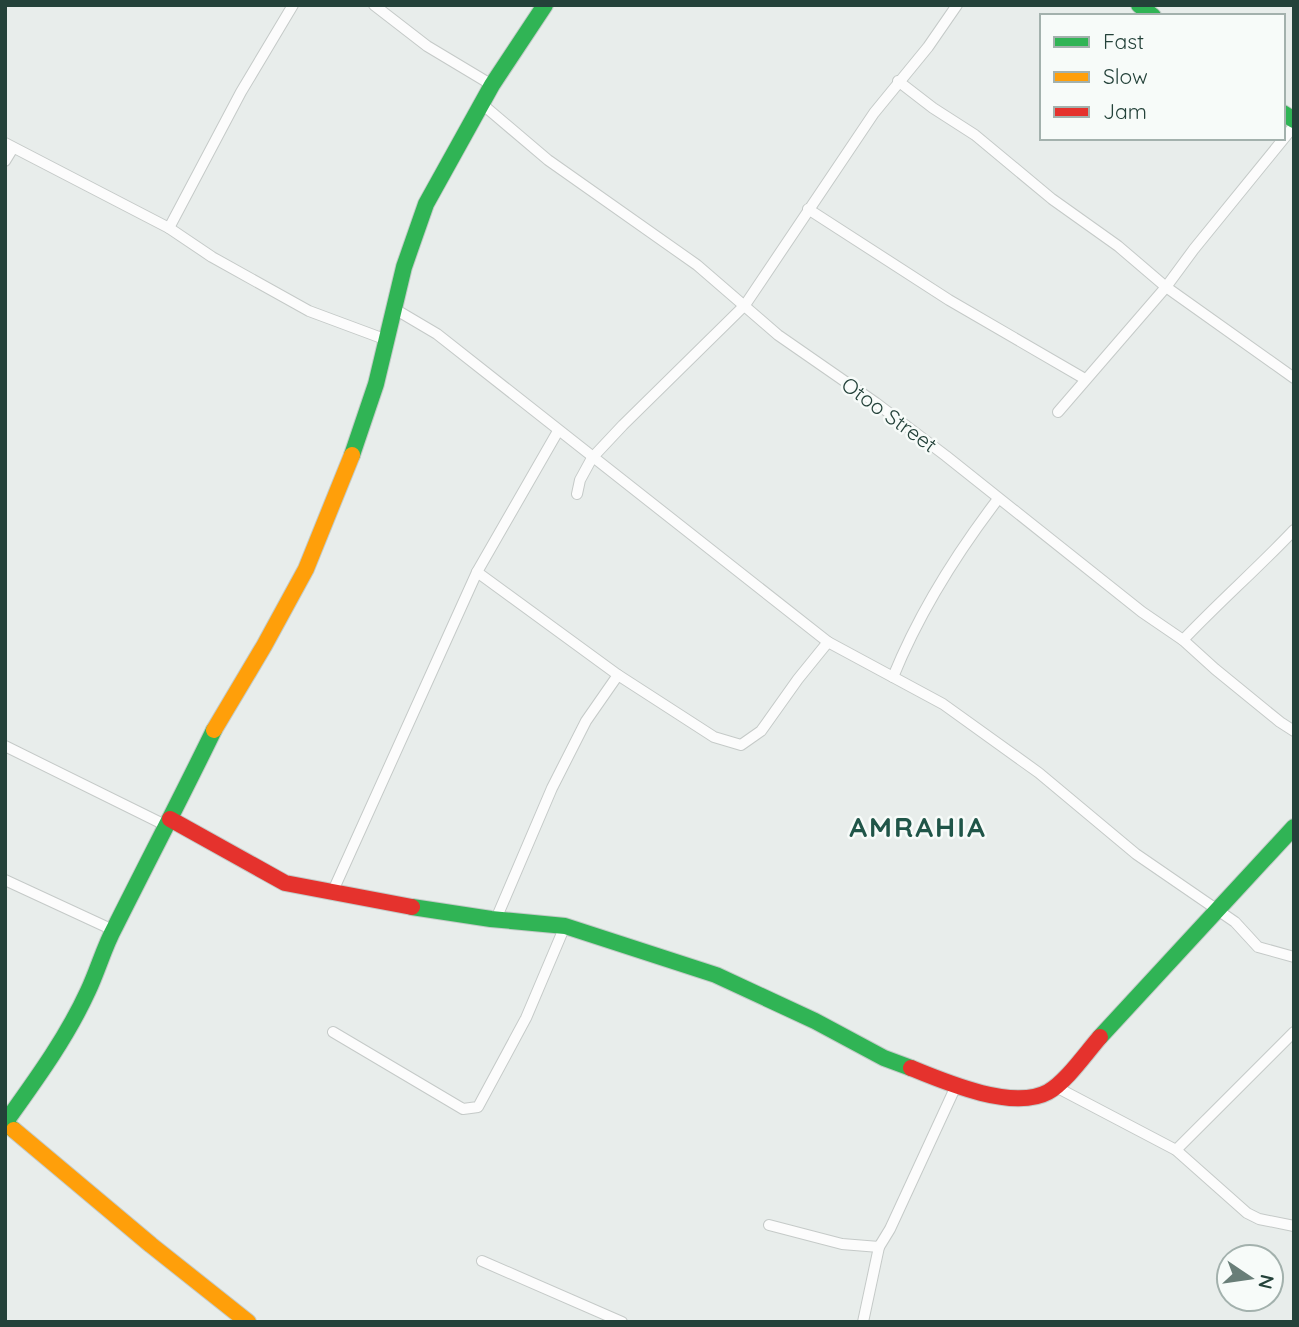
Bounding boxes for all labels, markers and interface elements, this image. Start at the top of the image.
legend [1040,14,1285,140]
text: Fast [1103,28,1144,54]
text: Slow [1103,63,1148,89]
text: Jam [1103,98,1147,124]
street label: Otoo Street [837,371,942,458]
district label: AMRAHIA [849,809,987,844]
north arrow [1215,1243,1285,1313]
text: N [1253,1272,1280,1291]

